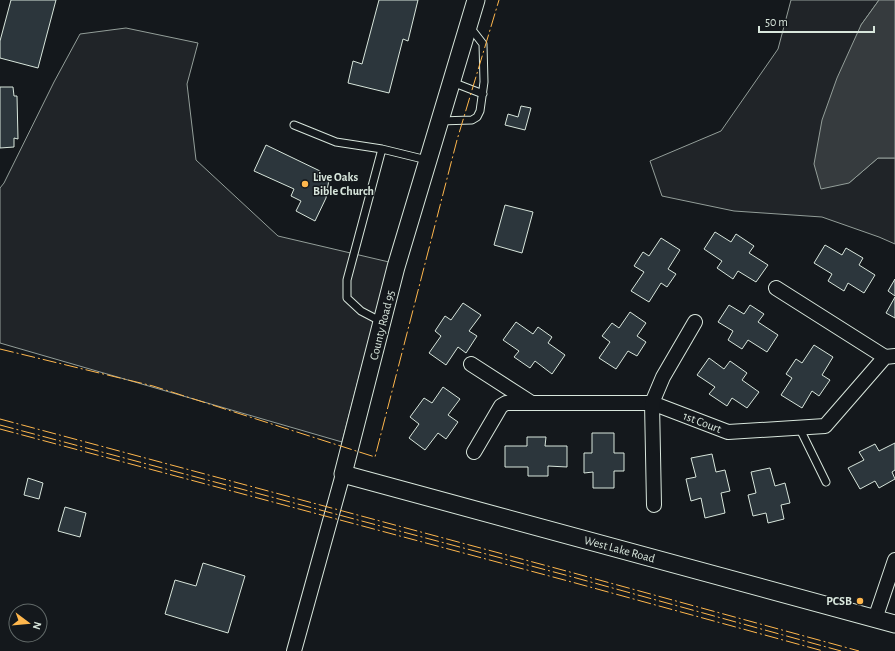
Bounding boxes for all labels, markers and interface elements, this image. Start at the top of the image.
scale bar [759,8,874,34]
text: 50 m [765,16,788,28]
place label: Live Oaks Bible Church [313,171,374,197]
marker: Live Oaks Bible Church [300,179,310,189]
street label: County Road 95 [368,289,397,361]
street label: 1st Court [681,409,723,435]
street label: West Lake Road [583,534,656,565]
place label: PCSB [826,595,852,607]
marker: PCSB [855,596,865,606]
north arrow [8,603,48,643]
text: N [31,620,43,631]

